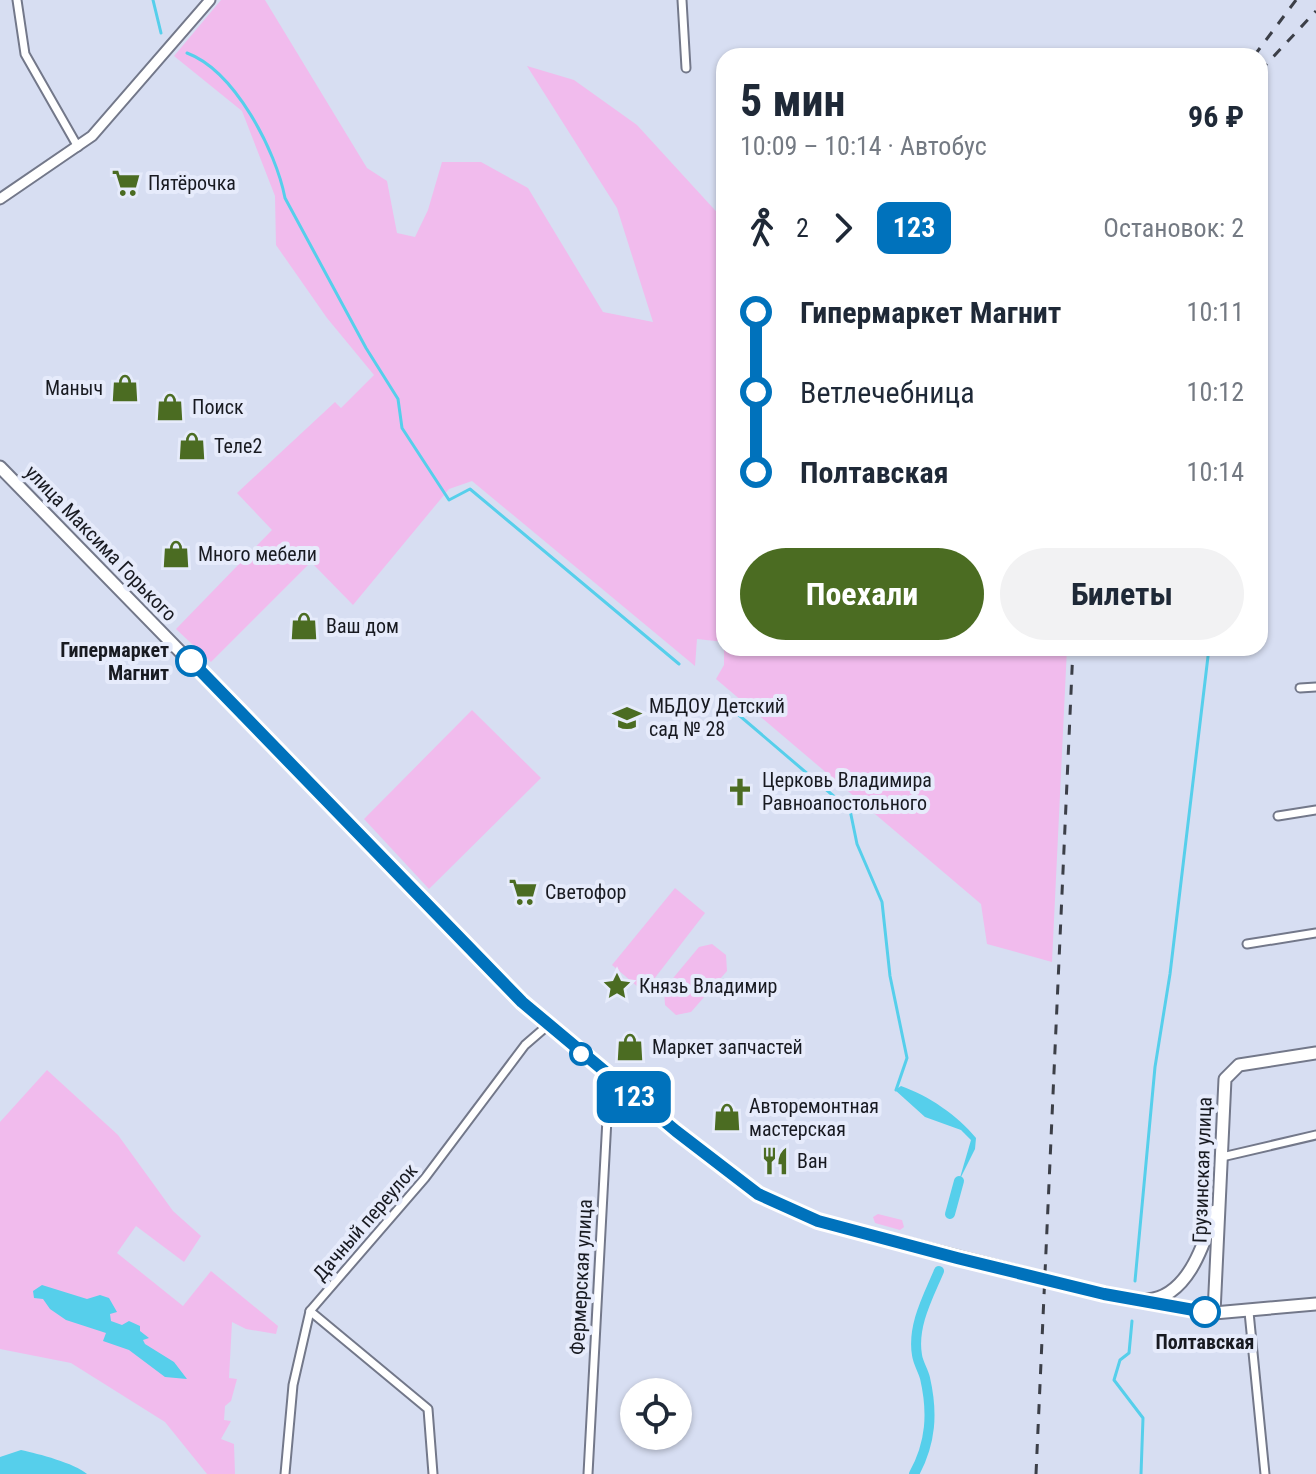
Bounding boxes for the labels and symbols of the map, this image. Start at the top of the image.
supermarket icon: Пятёрочка [111,168,141,198]
place label: Пятёрочка [148,171,236,195]
shop icon: Маныч [110,373,140,403]
place label: Маныч [45,376,103,400]
shop icon: Поиск [155,392,185,422]
place label: Поиск [192,395,244,419]
shop icon: Теле2 [177,431,207,461]
place label: Теле2 [214,434,262,458]
street label: улица Максима Горького [20,460,182,626]
shop icon: Много мебели [161,539,191,569]
place label: Много мебели [198,542,317,566]
shop icon: Ваш дом [289,611,319,641]
place label: Ваш дом [326,614,399,638]
place label: Гипермаркет Магнит [60,638,169,685]
marker: Гипермаркет Магнит [176,646,206,676]
place label: МБДОУ Детский сад № 28 [649,694,785,741]
school or university icon: МБДОУ Детский сад № 28 [612,703,642,733]
place label: Церковь Владимира Равноапостольного [762,768,932,815]
church icon: Церковь Владимира Равноапостольного [725,777,755,807]
supermarket icon: Светофор [508,877,538,907]
place label: Светофор [545,880,626,904]
place icon: Князь Владимир [602,971,632,1001]
place label: Князь Владимир [639,974,778,998]
shop icon: Маркет запчастей [615,1032,645,1062]
place label: Маркет запчастей [652,1035,803,1059]
unlabelled marker [570,1043,592,1065]
line badge: 123 [588,1071,680,1123]
place label: Авторемонтная мастерская [749,1094,879,1141]
street label: Грузинская улица [1187,1097,1217,1243]
shop icon: Авторемонтная мастерская [712,1102,742,1132]
restaurant icon: Ван [760,1146,790,1176]
place label: Ван [797,1149,828,1173]
street label: Дачный переулок [308,1158,423,1285]
street label: Фермерская улица [565,1198,597,1356]
marker: Полтавская [1190,1297,1220,1327]
place label: Полтавская [1156,1330,1254,1354]

